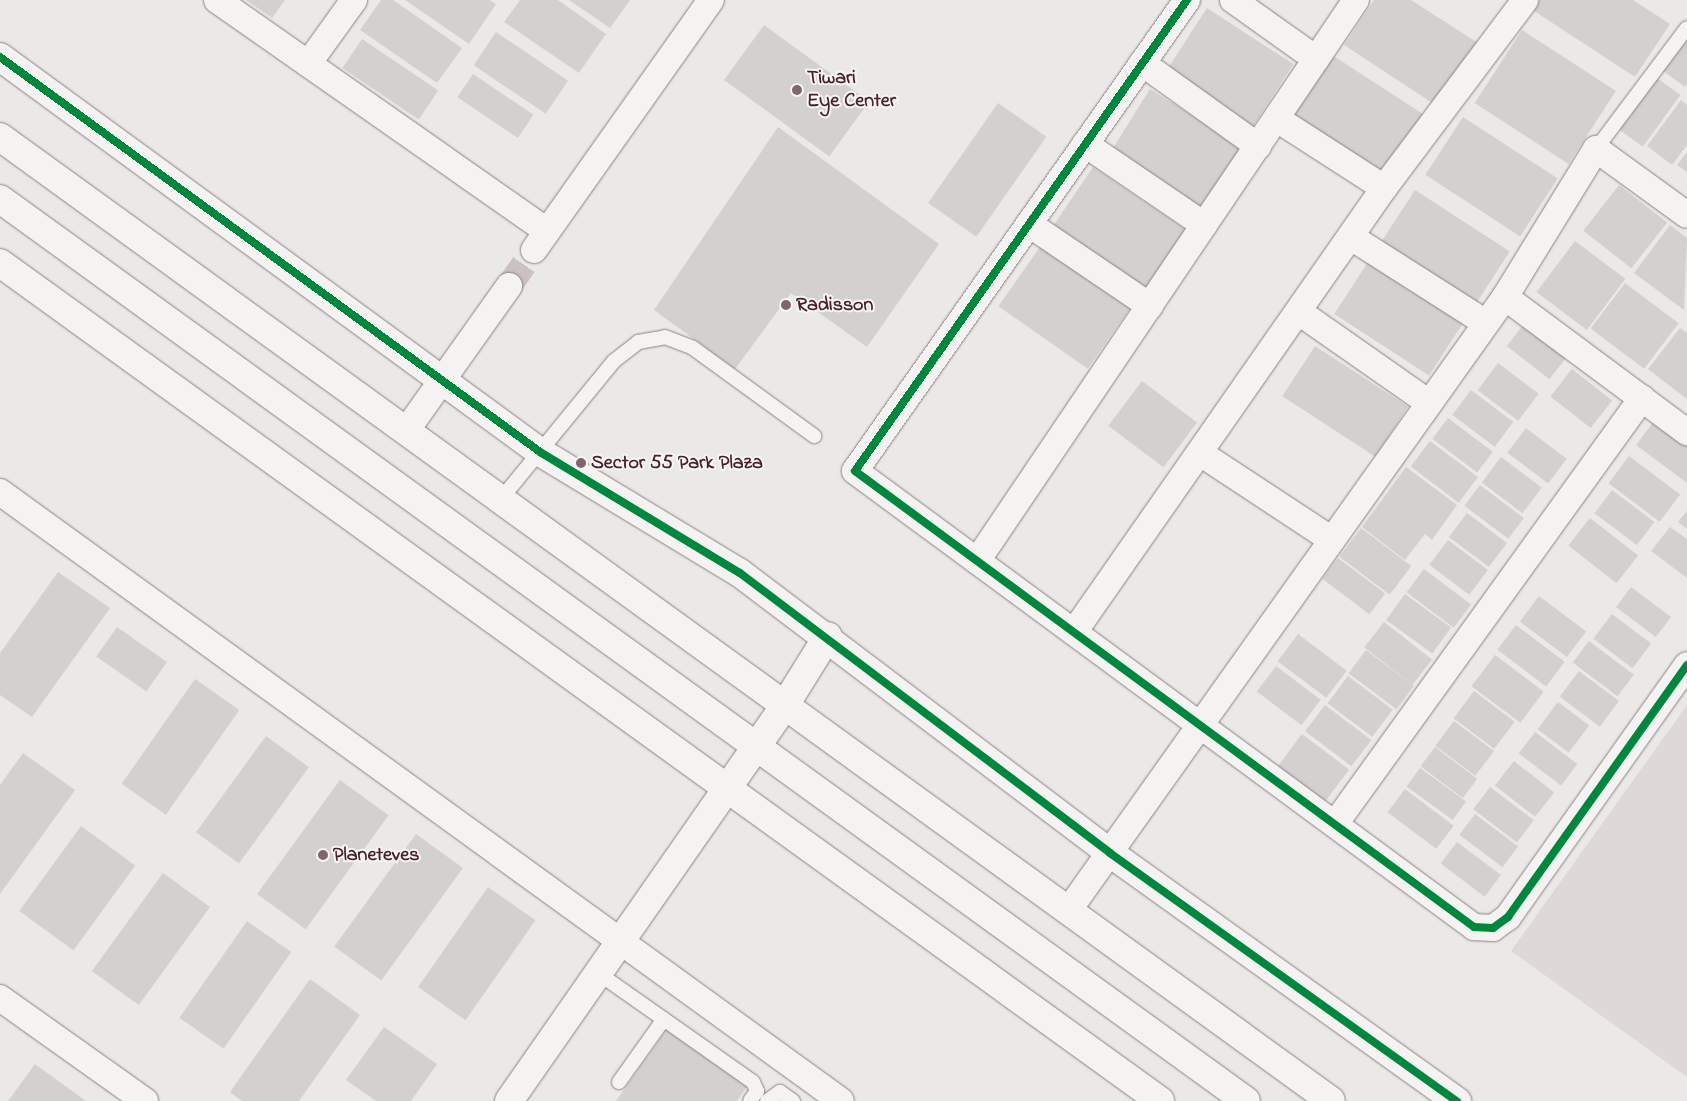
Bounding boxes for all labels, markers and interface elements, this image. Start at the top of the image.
place label: Tiwari Eye Center [807,66,896,113]
marker: Tiwari Eye Center [791,84,803,96]
place label: Radisson [796,293,873,317]
marker: Radisson [780,299,792,311]
place label: Sector 55 Park Plaza [591,451,763,475]
marker: Sector 55 Park Plaza [575,457,587,469]
place label: Planeteves [333,843,419,867]
marker: Planeteves [317,849,329,861]

